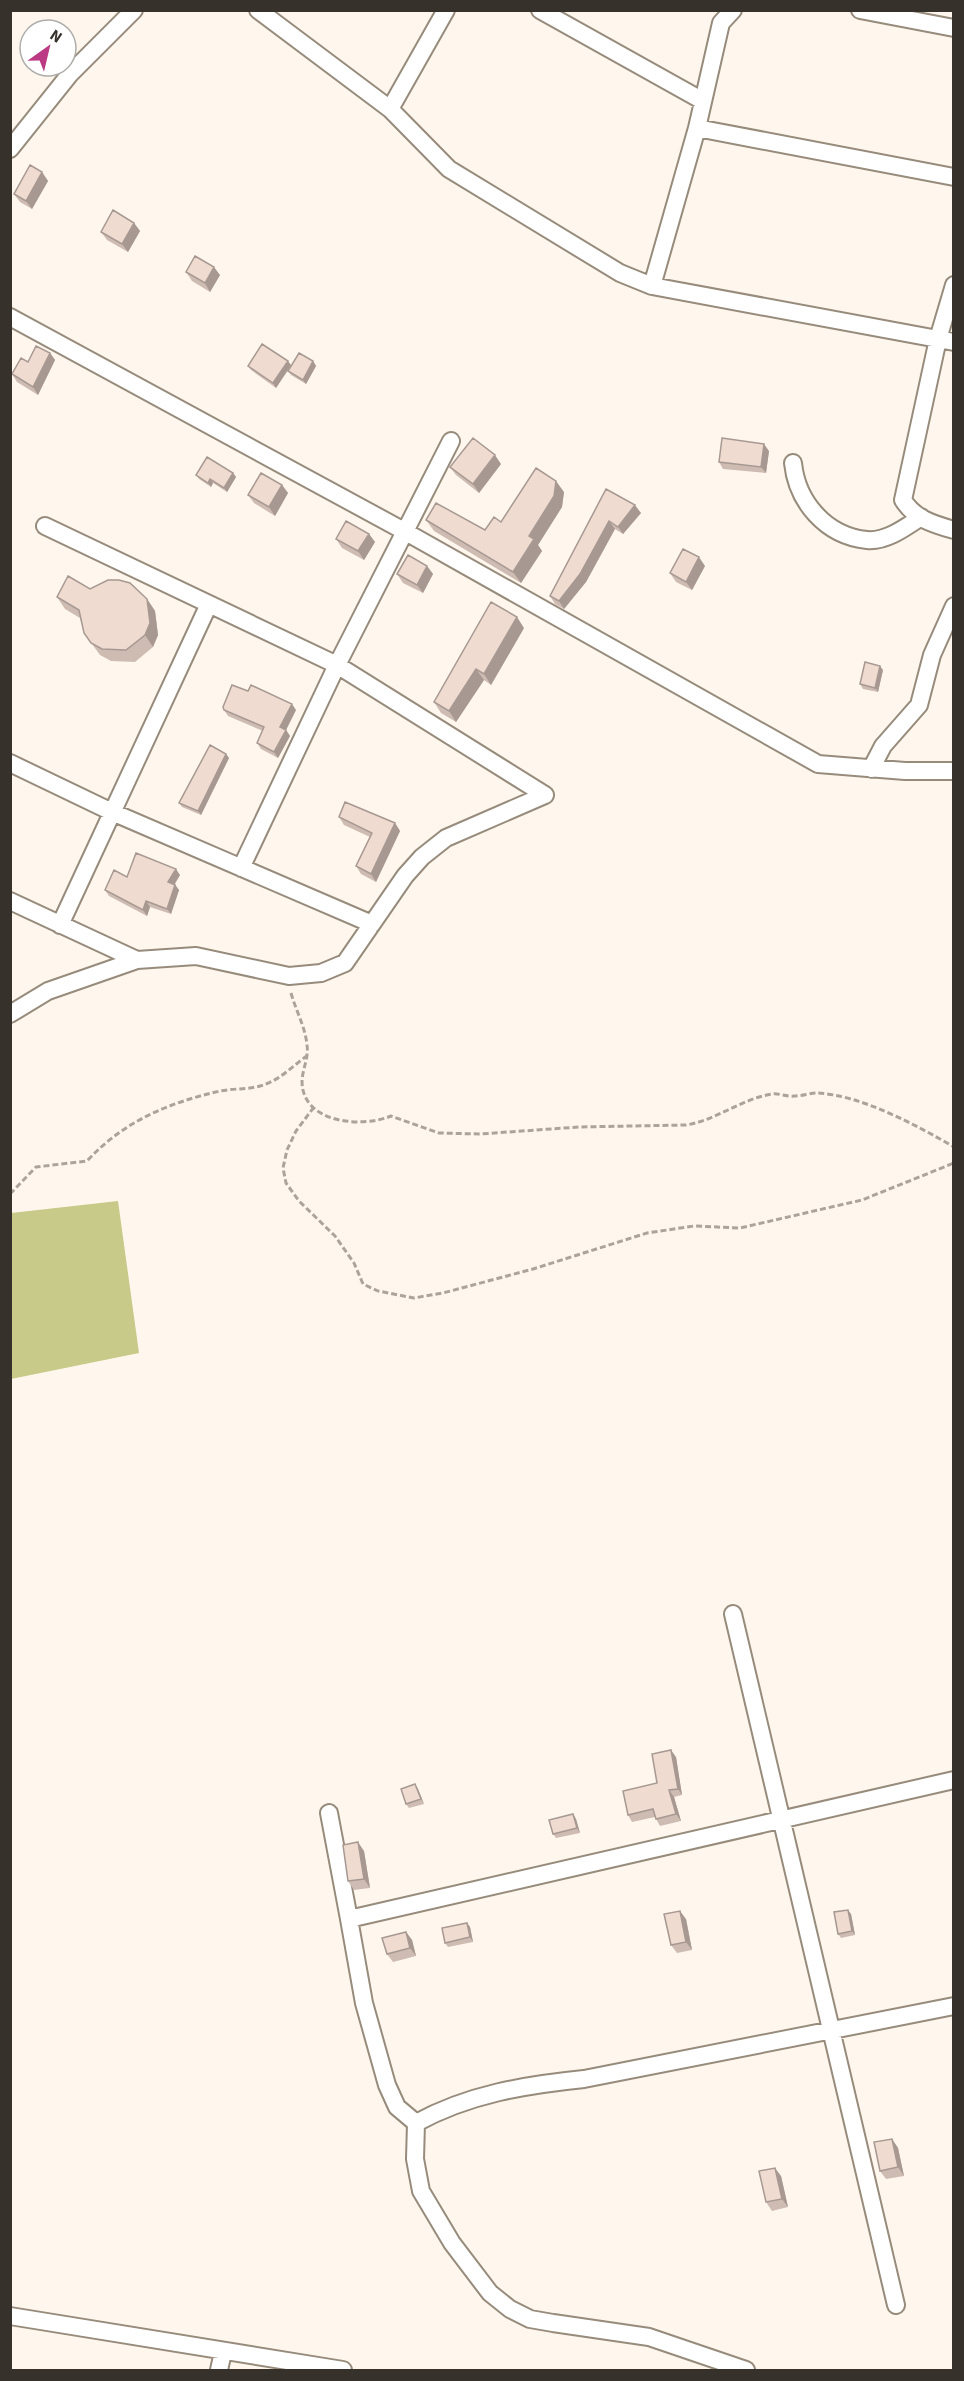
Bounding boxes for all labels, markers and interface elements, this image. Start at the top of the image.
north arrow [18,18,78,78]
text: N [45,24,66,48]

